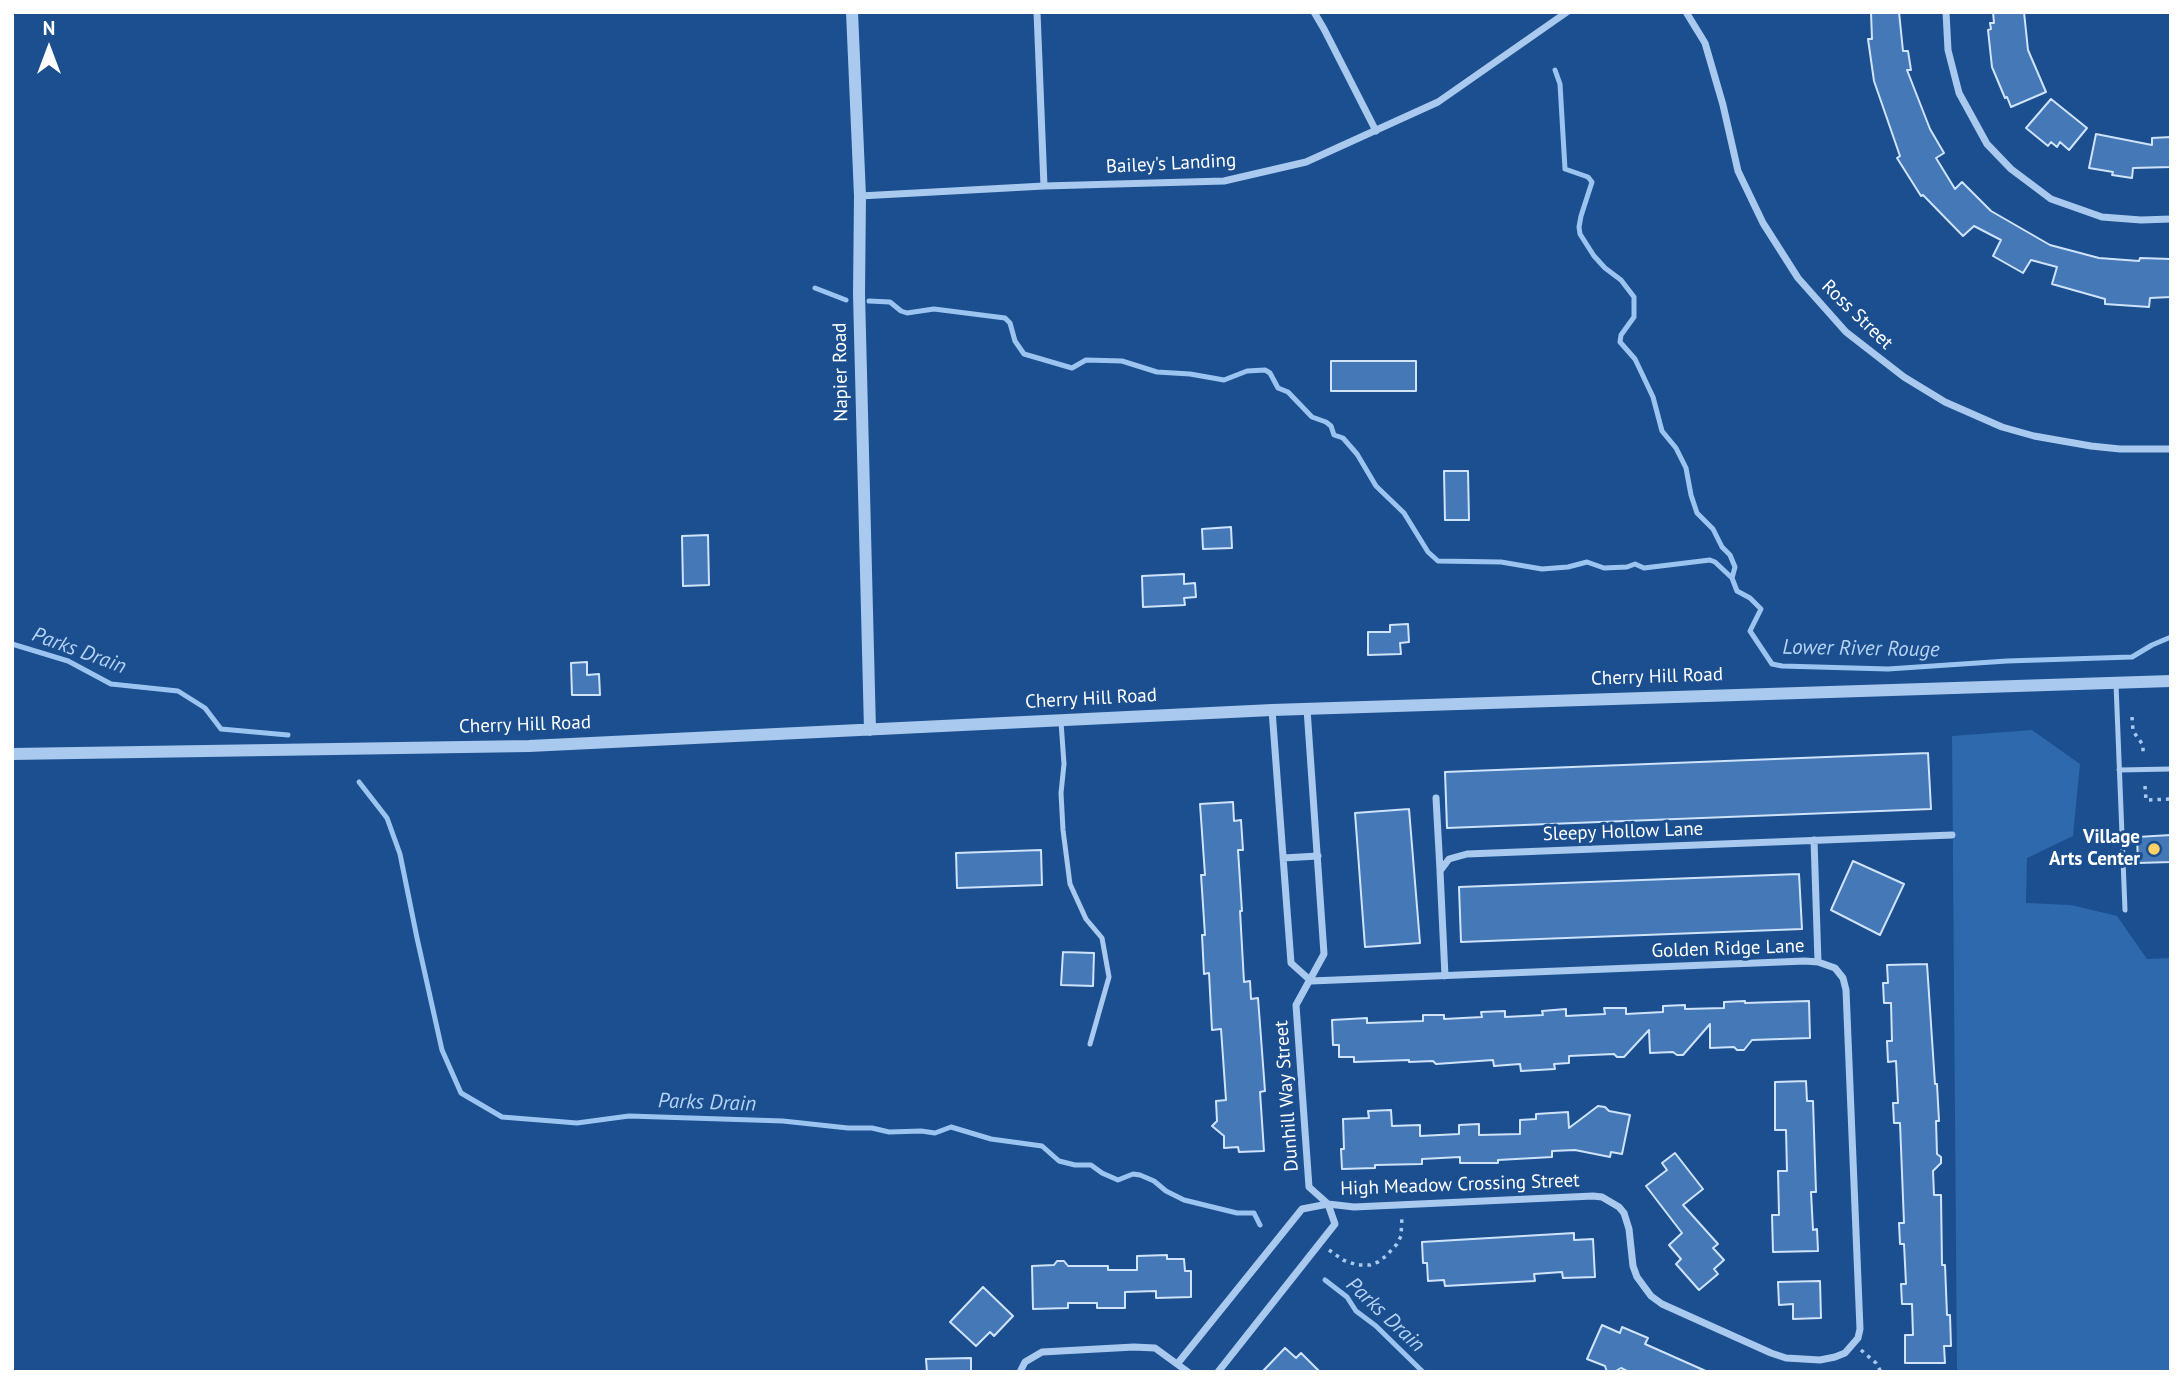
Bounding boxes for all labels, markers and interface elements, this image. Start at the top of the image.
north arrow [14,14,84,84]
text: N [43,16,55,40]
street label: Bailey's Landing [1105,149,1237,179]
street label: Ross Street [1817,275,1897,355]
street label: Napier Road [829,322,853,422]
water label: Parks Drain [29,622,129,680]
water label: Lower River Rouge [1782,635,1940,663]
street label: Cherry Hill Road [1591,663,1723,691]
street label: Cherry Hill Road [1024,684,1158,714]
street label: Cherry Hill Road [459,711,591,739]
street label: Sleepy Hollow Lane [1542,818,1704,846]
place label: Village Arts Center [2049,827,2140,871]
marker: Village Arts Center [2146,841,2162,857]
street label: Golden Ridge Lane [1651,935,1805,963]
street label: Dunhill Way Street [1270,1020,1304,1172]
water label: Parks Drain [657,1089,757,1117]
street label: High Meadow Crossing Street [1340,1169,1580,1201]
water label: Parks Drain [1340,1272,1430,1358]

